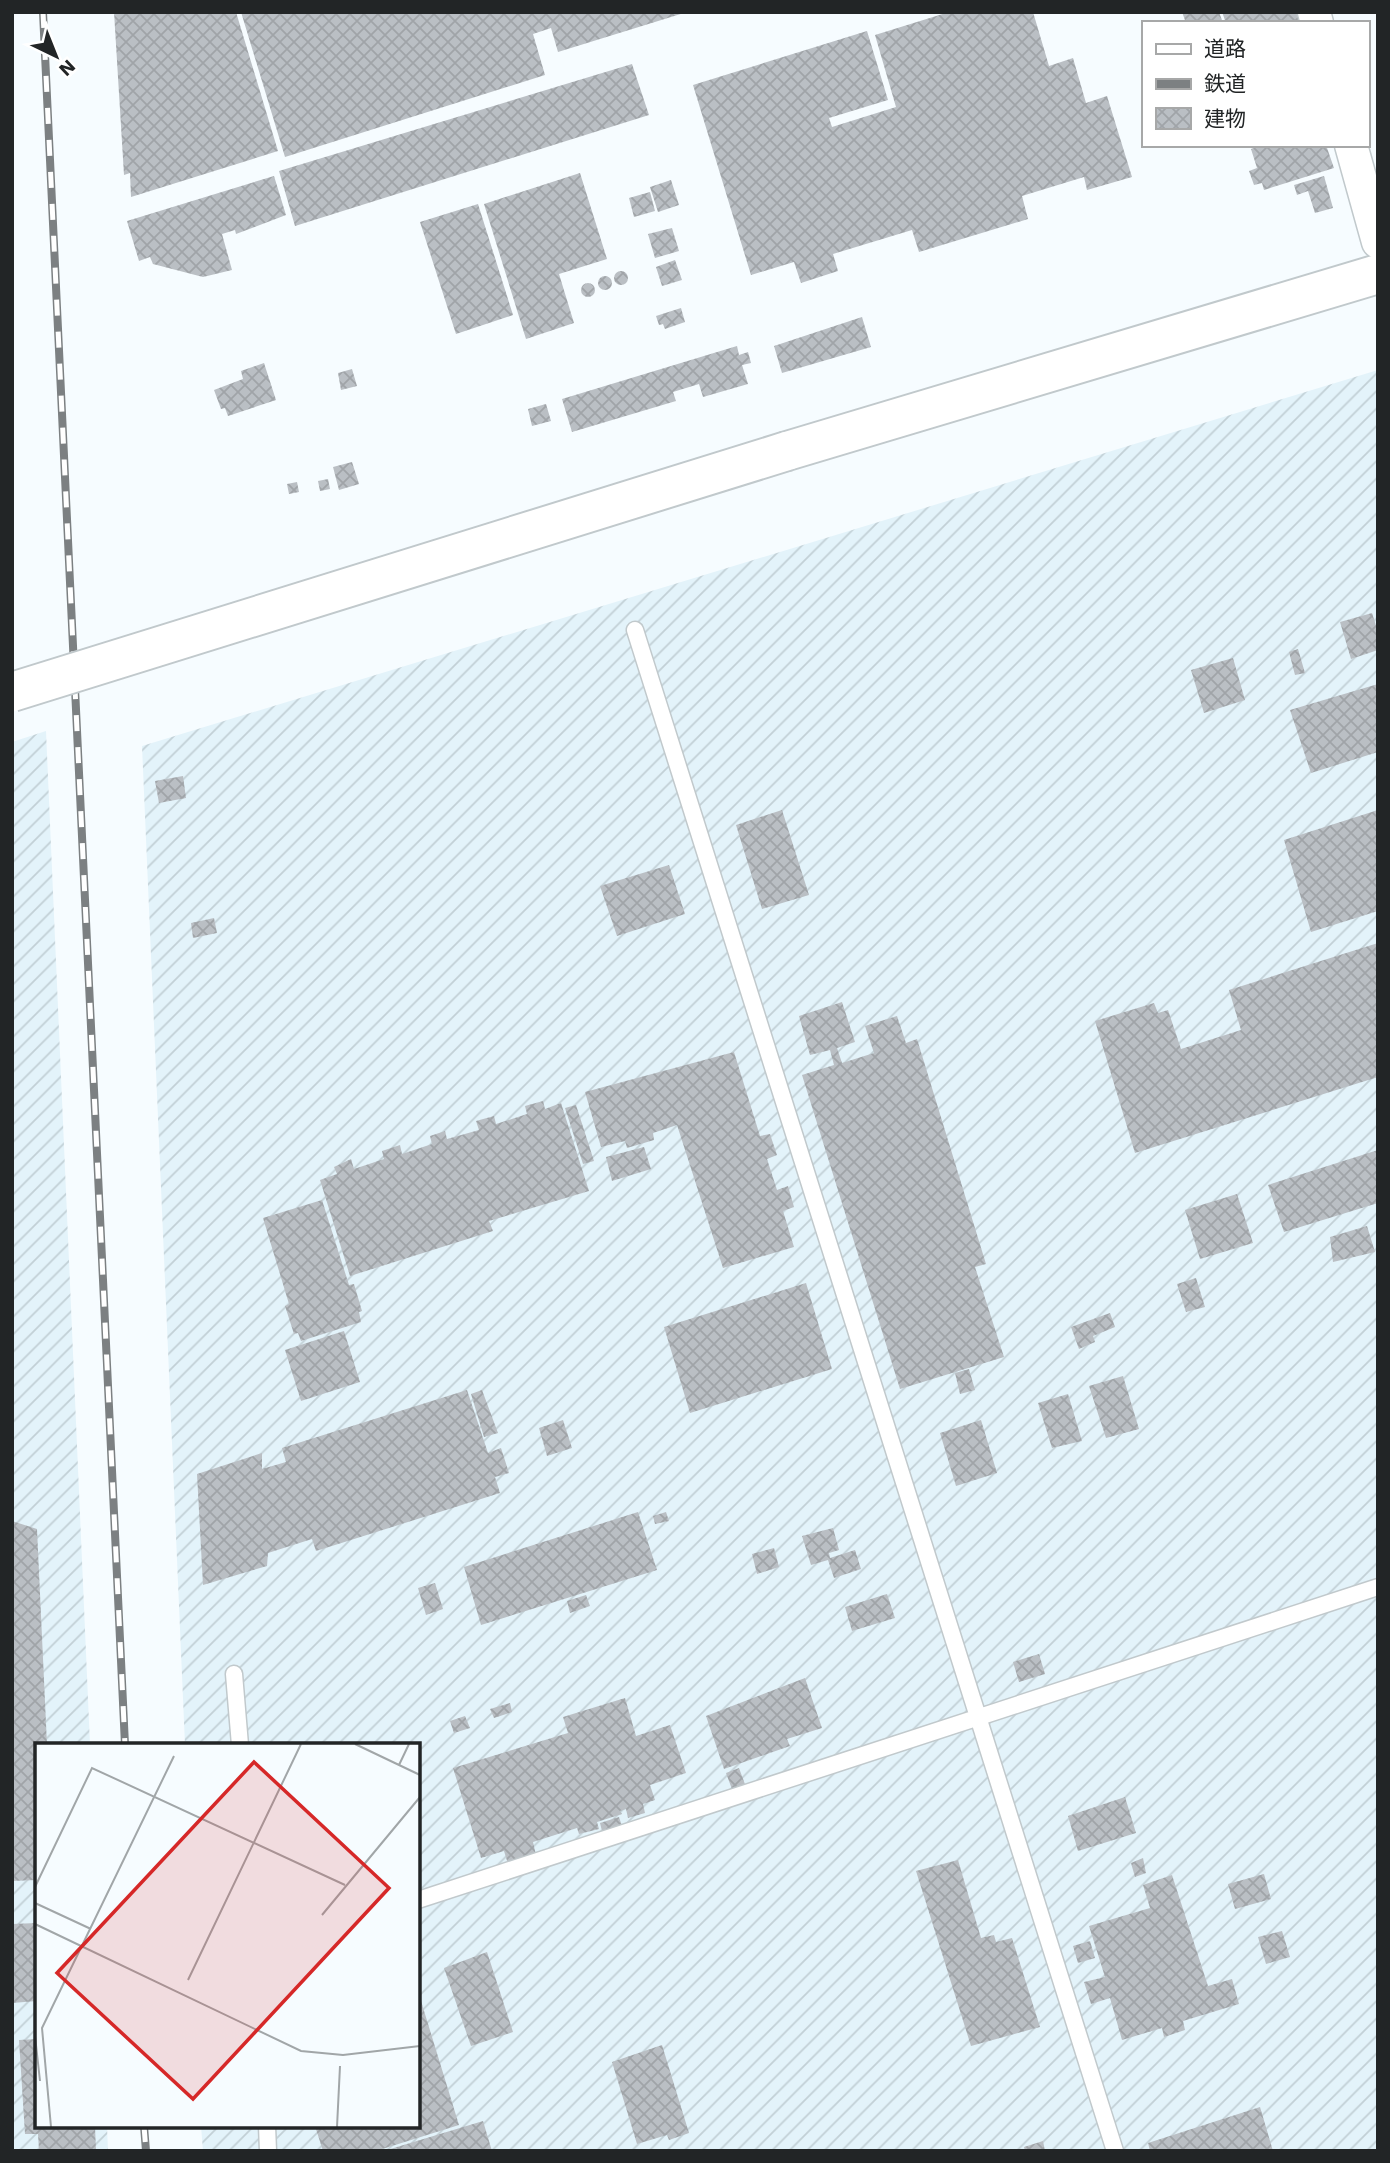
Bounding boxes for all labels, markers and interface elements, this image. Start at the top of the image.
north arrow [21,21,91,91]
legend [1142,21,1369,147]
text: 道路 [1204,36,1246,61]
text: N [54,55,80,81]
text: 鉄道 [1204,71,1246,96]
text: 建物 [1204,106,1246,131]
inset map [35,1743,420,2128]

